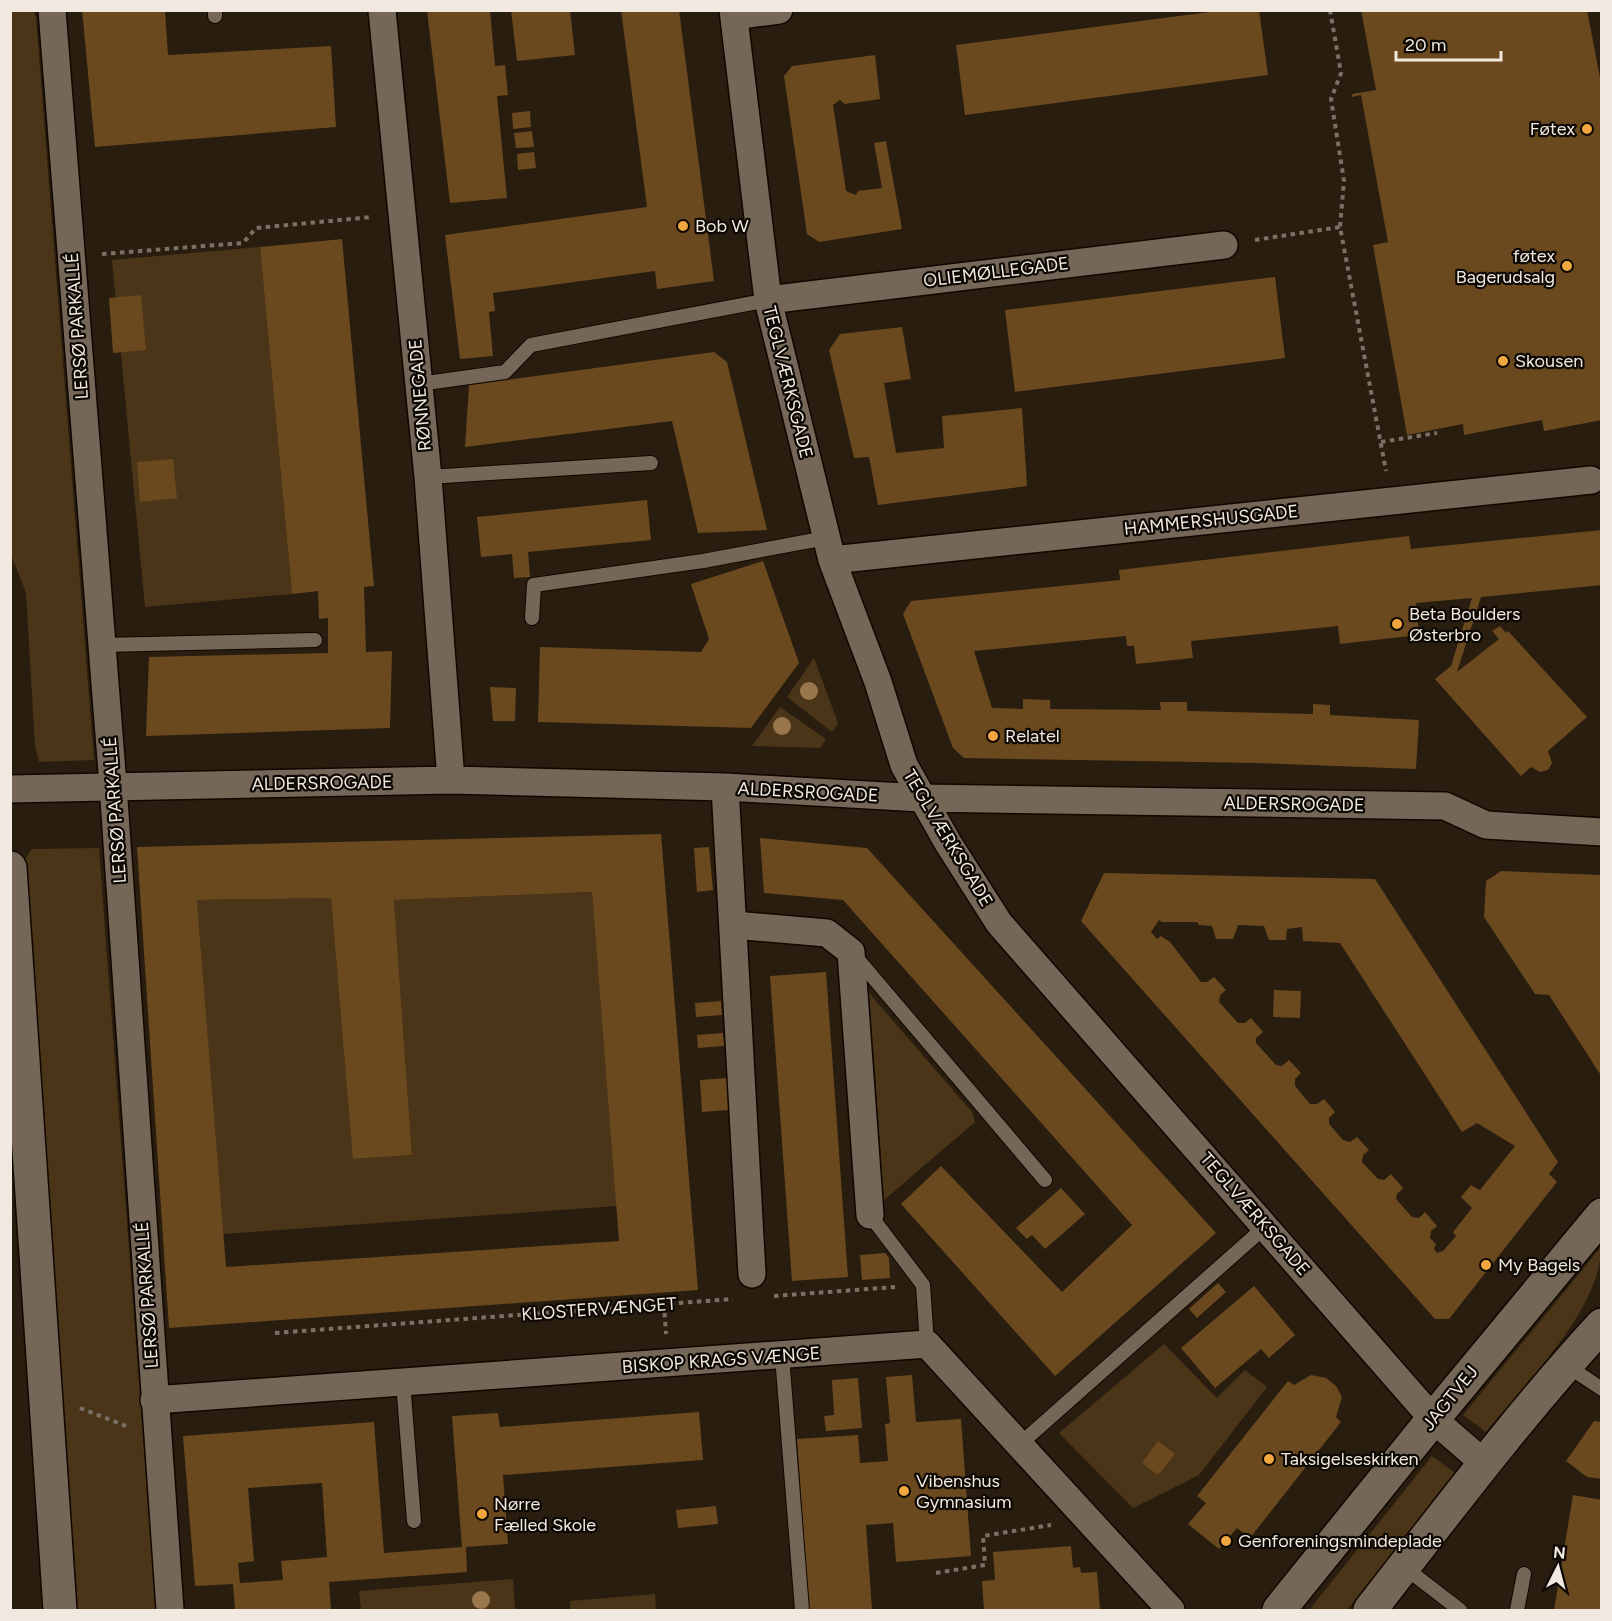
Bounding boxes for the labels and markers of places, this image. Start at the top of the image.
place label: Føtex [1530,118,1575,140]
marker: Føtex [1580,122,1594,136]
place label: Bob W [695,215,749,237]
marker: Bob W [676,219,690,233]
place label: føtex Bagerudsalg [1456,245,1555,288]
marker: føtex Bagerudsalg [1560,259,1574,273]
place label: Skousen [1515,350,1583,372]
marker: Skousen [1496,354,1510,368]
place label: Beta Boulders Østerbro [1409,603,1521,646]
marker: Beta Boulders Østerbro [1390,617,1404,631]
place label: Relatel [1005,725,1060,747]
marker: Relatel [986,729,1000,743]
place label: My Bagels [1498,1254,1580,1276]
marker: My Bagels [1479,1258,1493,1272]
place label: Taksigelseskirken [1281,1448,1419,1470]
marker: Taksigelseskirken [1262,1452,1276,1466]
place label: Vibenshus Gymnasium [916,1470,1012,1513]
marker: Vibenshus Gymnasium [897,1484,911,1498]
place label: Nørre Fælled Skole [494,1493,596,1536]
marker: Nørre Fælled Skole [475,1507,489,1521]
place label: Genforeningsmindeplade [1238,1530,1442,1552]
marker: Genforeningsmindeplade [1219,1534,1233,1548]

